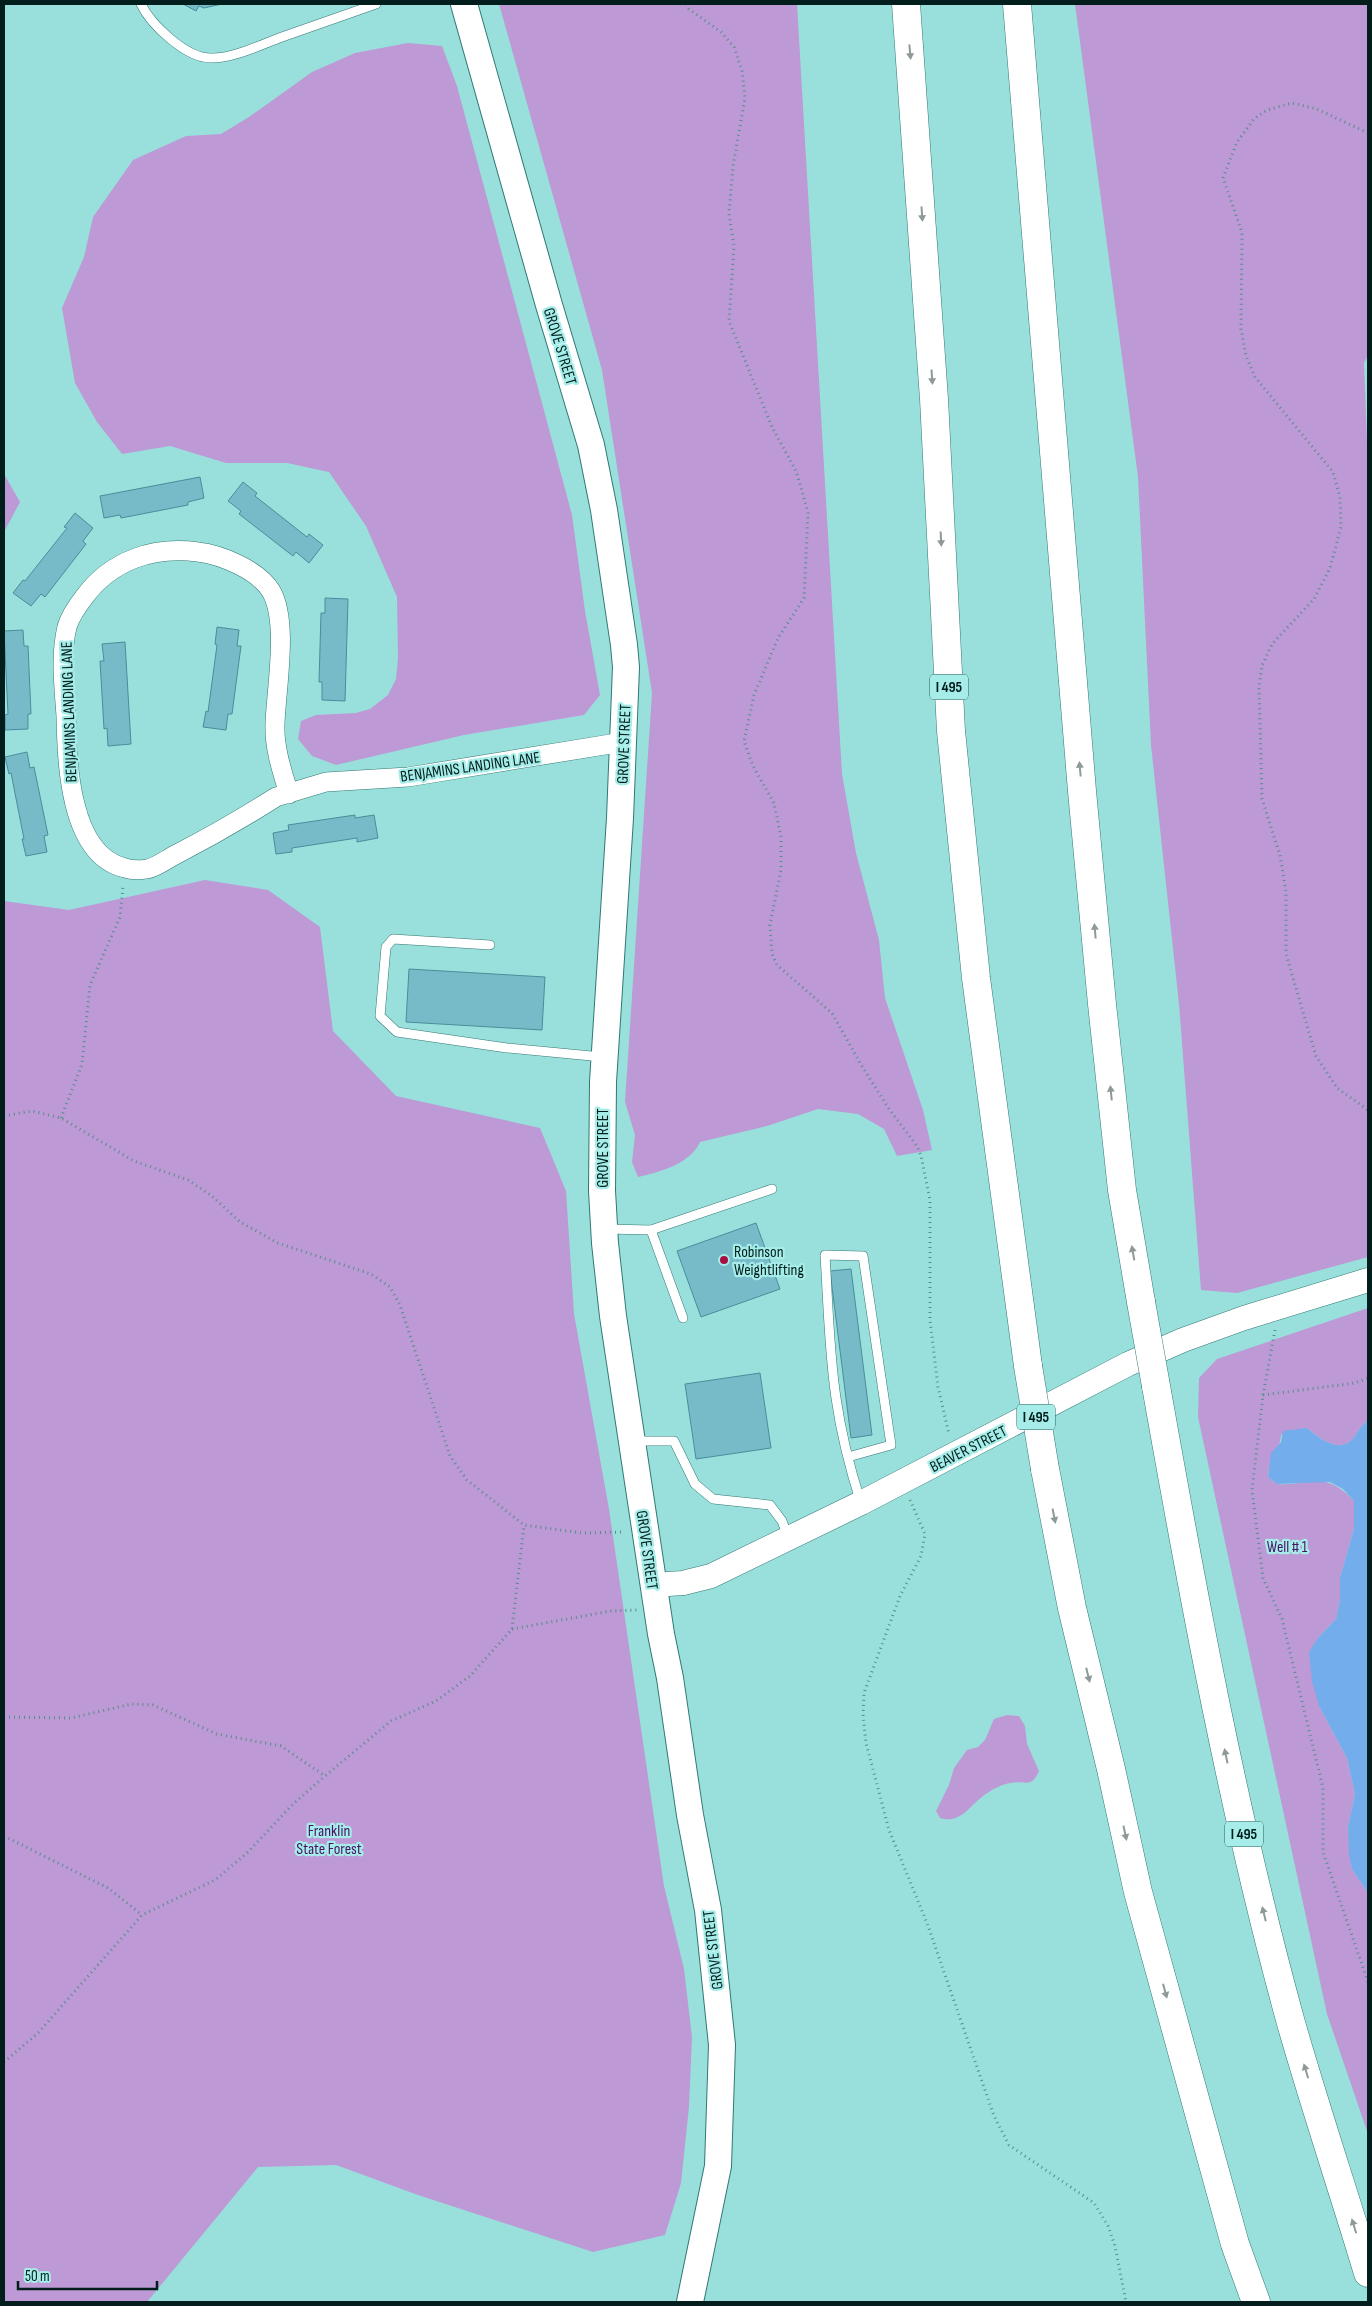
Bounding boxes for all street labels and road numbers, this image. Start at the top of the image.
street label: GROVE STREET [539,306,580,388]
street label: BENJAMINS LANDING LANE [58,641,81,783]
road number: I 495 [930,674,968,700]
street label: GROVE STREET [614,703,635,784]
street label: BENJAMINS LANDING LANE [399,748,541,787]
street label: GROVE STREET [594,1108,613,1188]
road number: I 495 [1017,1404,1055,1430]
street label: BEAVER STREET [927,1422,1011,1477]
street label: GROVE STREET [632,1509,662,1591]
road number: I 495 [1225,1822,1263,1846]
street label: GROVE STREET [699,1909,728,1991]

